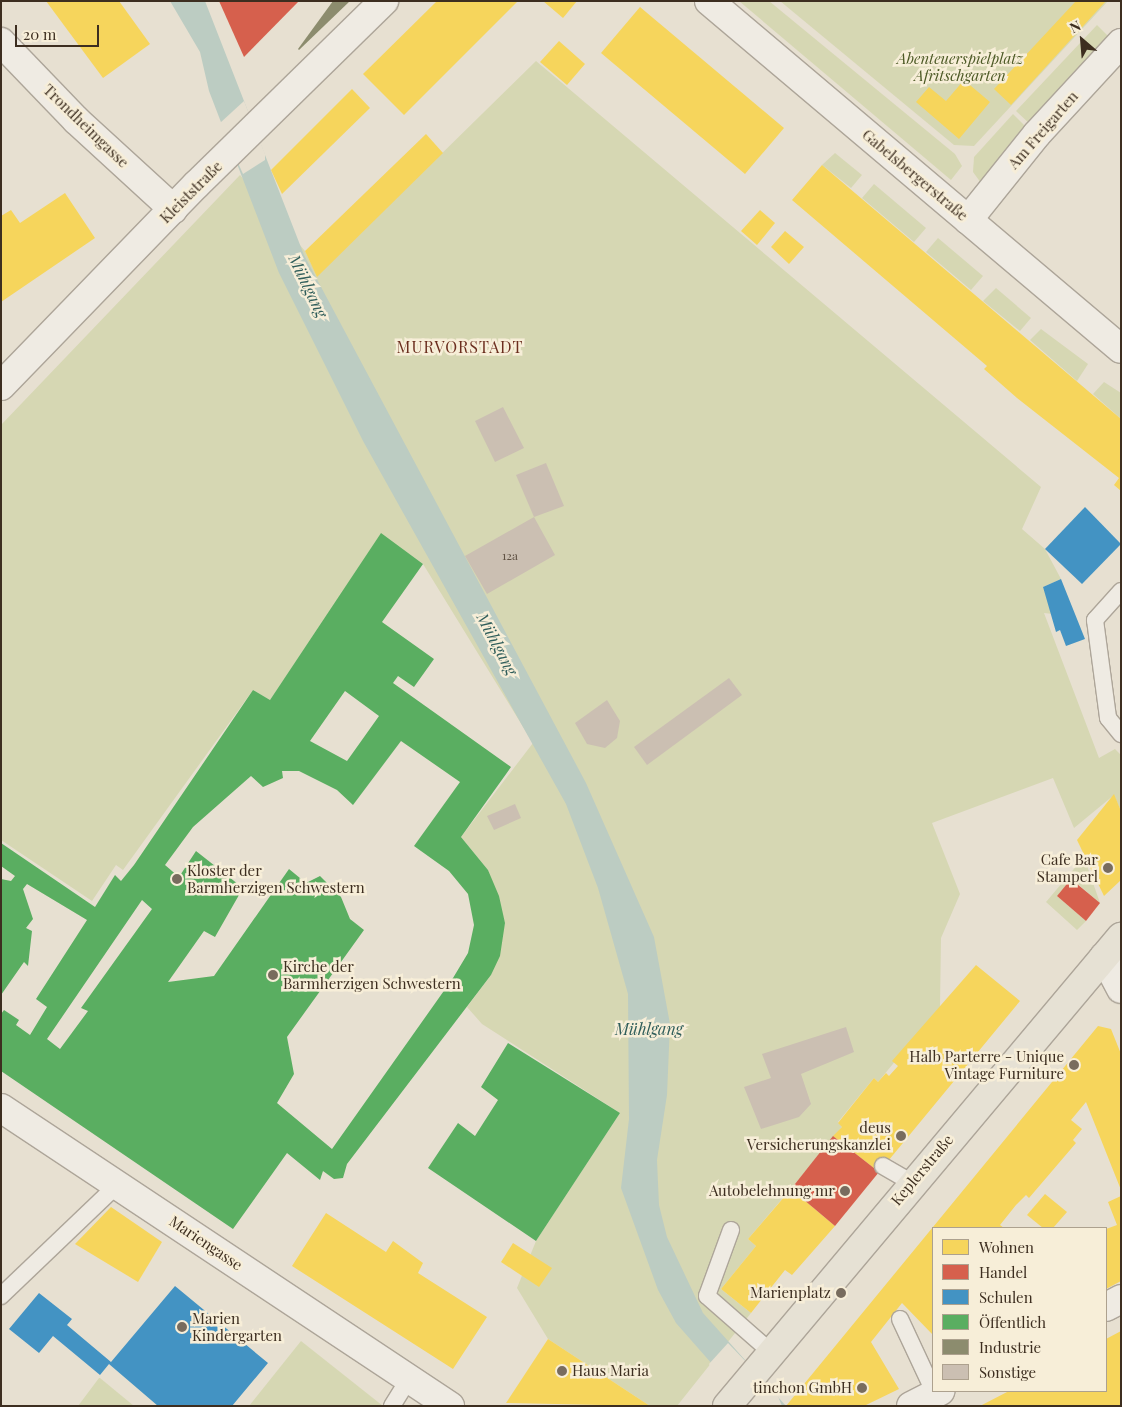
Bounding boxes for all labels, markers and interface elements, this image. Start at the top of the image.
scale bar [18,15,101,47]
north arrow [1057,15,1107,65]
text: N [1066,15,1084,37]
text: 20 m [23,24,56,44]
park label: Abenteuerspielplatz Afritschgarten [897,49,1023,84]
street label: Trondheimgasse [40,81,132,171]
street label: Am Freigarten [1004,87,1082,173]
street label: Gabelsbergerstraße [859,126,971,224]
street label: Kleiststraße [156,157,226,227]
water label: Mühlgang [284,251,332,321]
district label: MURVORSTADT [395,337,525,357]
house number: 12a [502,549,518,563]
water label: Mühlgang [473,610,521,678]
place label: Cafe Bar Stamperl [1037,850,1098,885]
place label: Kloster der Barmherzigen Schwestern [187,861,365,896]
marker: Cafe Bar Stamperl [1102,862,1114,874]
marker: Kloster der Barmherzigen Schwestern [171,873,183,885]
place label: Kirche der Barmherzigen Schwestern [283,957,461,992]
marker: Kirche der Barmherzigen Schwestern [267,969,279,981]
water label: Mühlgang [615,1019,683,1039]
place label: Halb Parterre - Unique Vintage Furniture [909,1047,1064,1082]
marker: Halb Parterre - Unique Vintage Furniture [1068,1059,1080,1071]
place label: deus Versicherungskanzlei [747,1118,891,1153]
marker: deus Versicherungskanzlei [895,1130,907,1142]
street label: Keplerstraße [887,1131,957,1209]
place label: Autobelehnung mr [709,1182,835,1200]
marker: Autobelehnung mr [839,1185,851,1197]
street label: Mariengasse [166,1212,246,1274]
legend [932,1227,1107,1392]
text: Wohnen [979,1237,1034,1257]
text: Handel [979,1262,1027,1282]
place label: Marienplatz [750,1284,831,1302]
marker: Marienplatz [835,1287,847,1299]
text: Schulen [979,1287,1033,1307]
place label: Marien Kindergarten [192,1309,282,1344]
text: Öffentlich [979,1312,1046,1332]
marker: Marien Kindergarten [176,1321,188,1333]
text: Industrie [979,1337,1041,1357]
place label: Haus Maria [572,1362,649,1380]
text: Sonstige [979,1362,1036,1382]
marker: Haus Maria [556,1365,568,1377]
place label: tinchon GmbH [753,1379,852,1397]
marker: tinchon GmbH [856,1382,868,1394]

